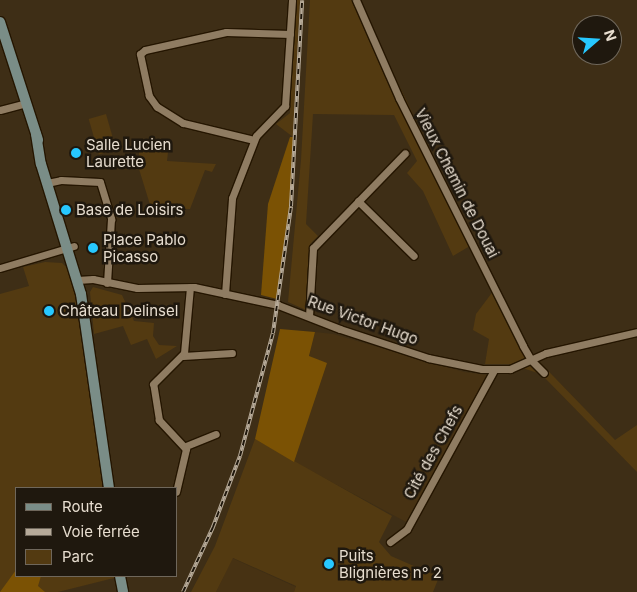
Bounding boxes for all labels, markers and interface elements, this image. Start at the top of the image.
north arrow [572,15,622,65]
text: N [601,27,620,43]
street label: Vieux Chemin de Douai [411,105,503,261]
place label: Salle Lucien Laurette [86,135,171,170]
marker: Salle Lucien Laurette [70,147,82,159]
place label: Base de Loisirs [76,201,183,219]
marker: Base de Loisirs [60,204,72,216]
place label: Place Pablo Picasso [103,230,186,265]
marker: Place Pablo Picasso [87,242,99,254]
street label: Rue Victor Hugo [305,292,421,348]
place label: Château Delinsel [59,302,178,320]
marker: Château Delinsel [43,305,55,317]
street label: Cité des Chefs [400,402,466,502]
legend [15,487,178,577]
text: Route [62,497,103,516]
text: Voie ferrée [62,522,140,541]
place label: Puits Blignières n° 2 [339,546,442,581]
text: Parc [62,547,94,566]
marker: Puits Blignières n° 2 [323,558,335,570]

